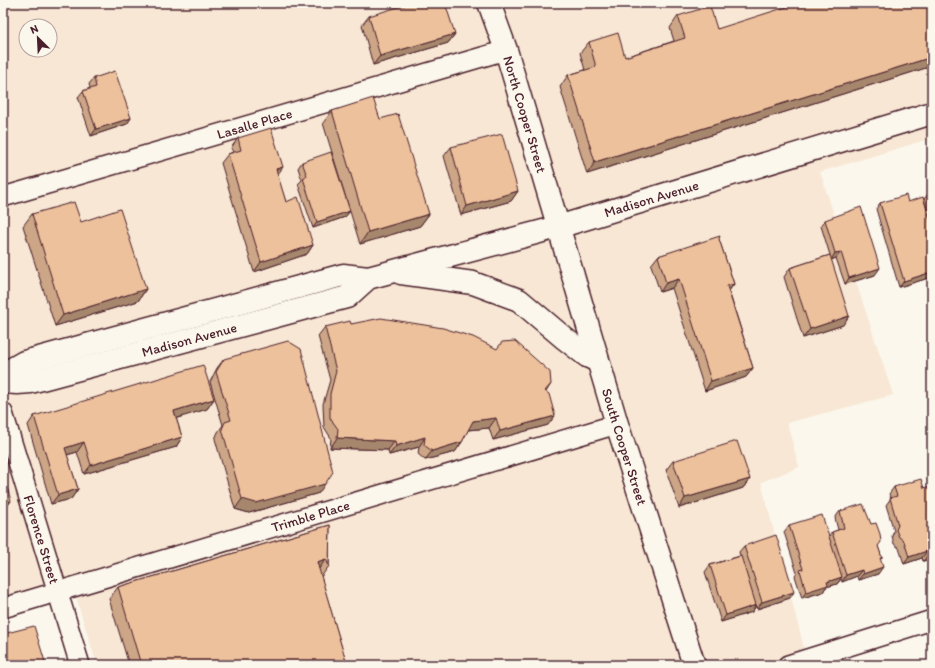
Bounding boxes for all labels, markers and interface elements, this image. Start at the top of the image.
north arrow [18,18,58,58]
text: N [28,22,40,37]
street label: North Cooper Street [499,54,550,175]
street label: Lasalle Place [215,105,295,143]
street label: Madison Avenue [602,177,701,221]
street label: Madison Avenue [140,319,239,361]
street label: South Cooper Street [598,386,650,507]
street label: Florence Street [20,493,63,586]
street label: Trimble Place [269,496,352,536]

